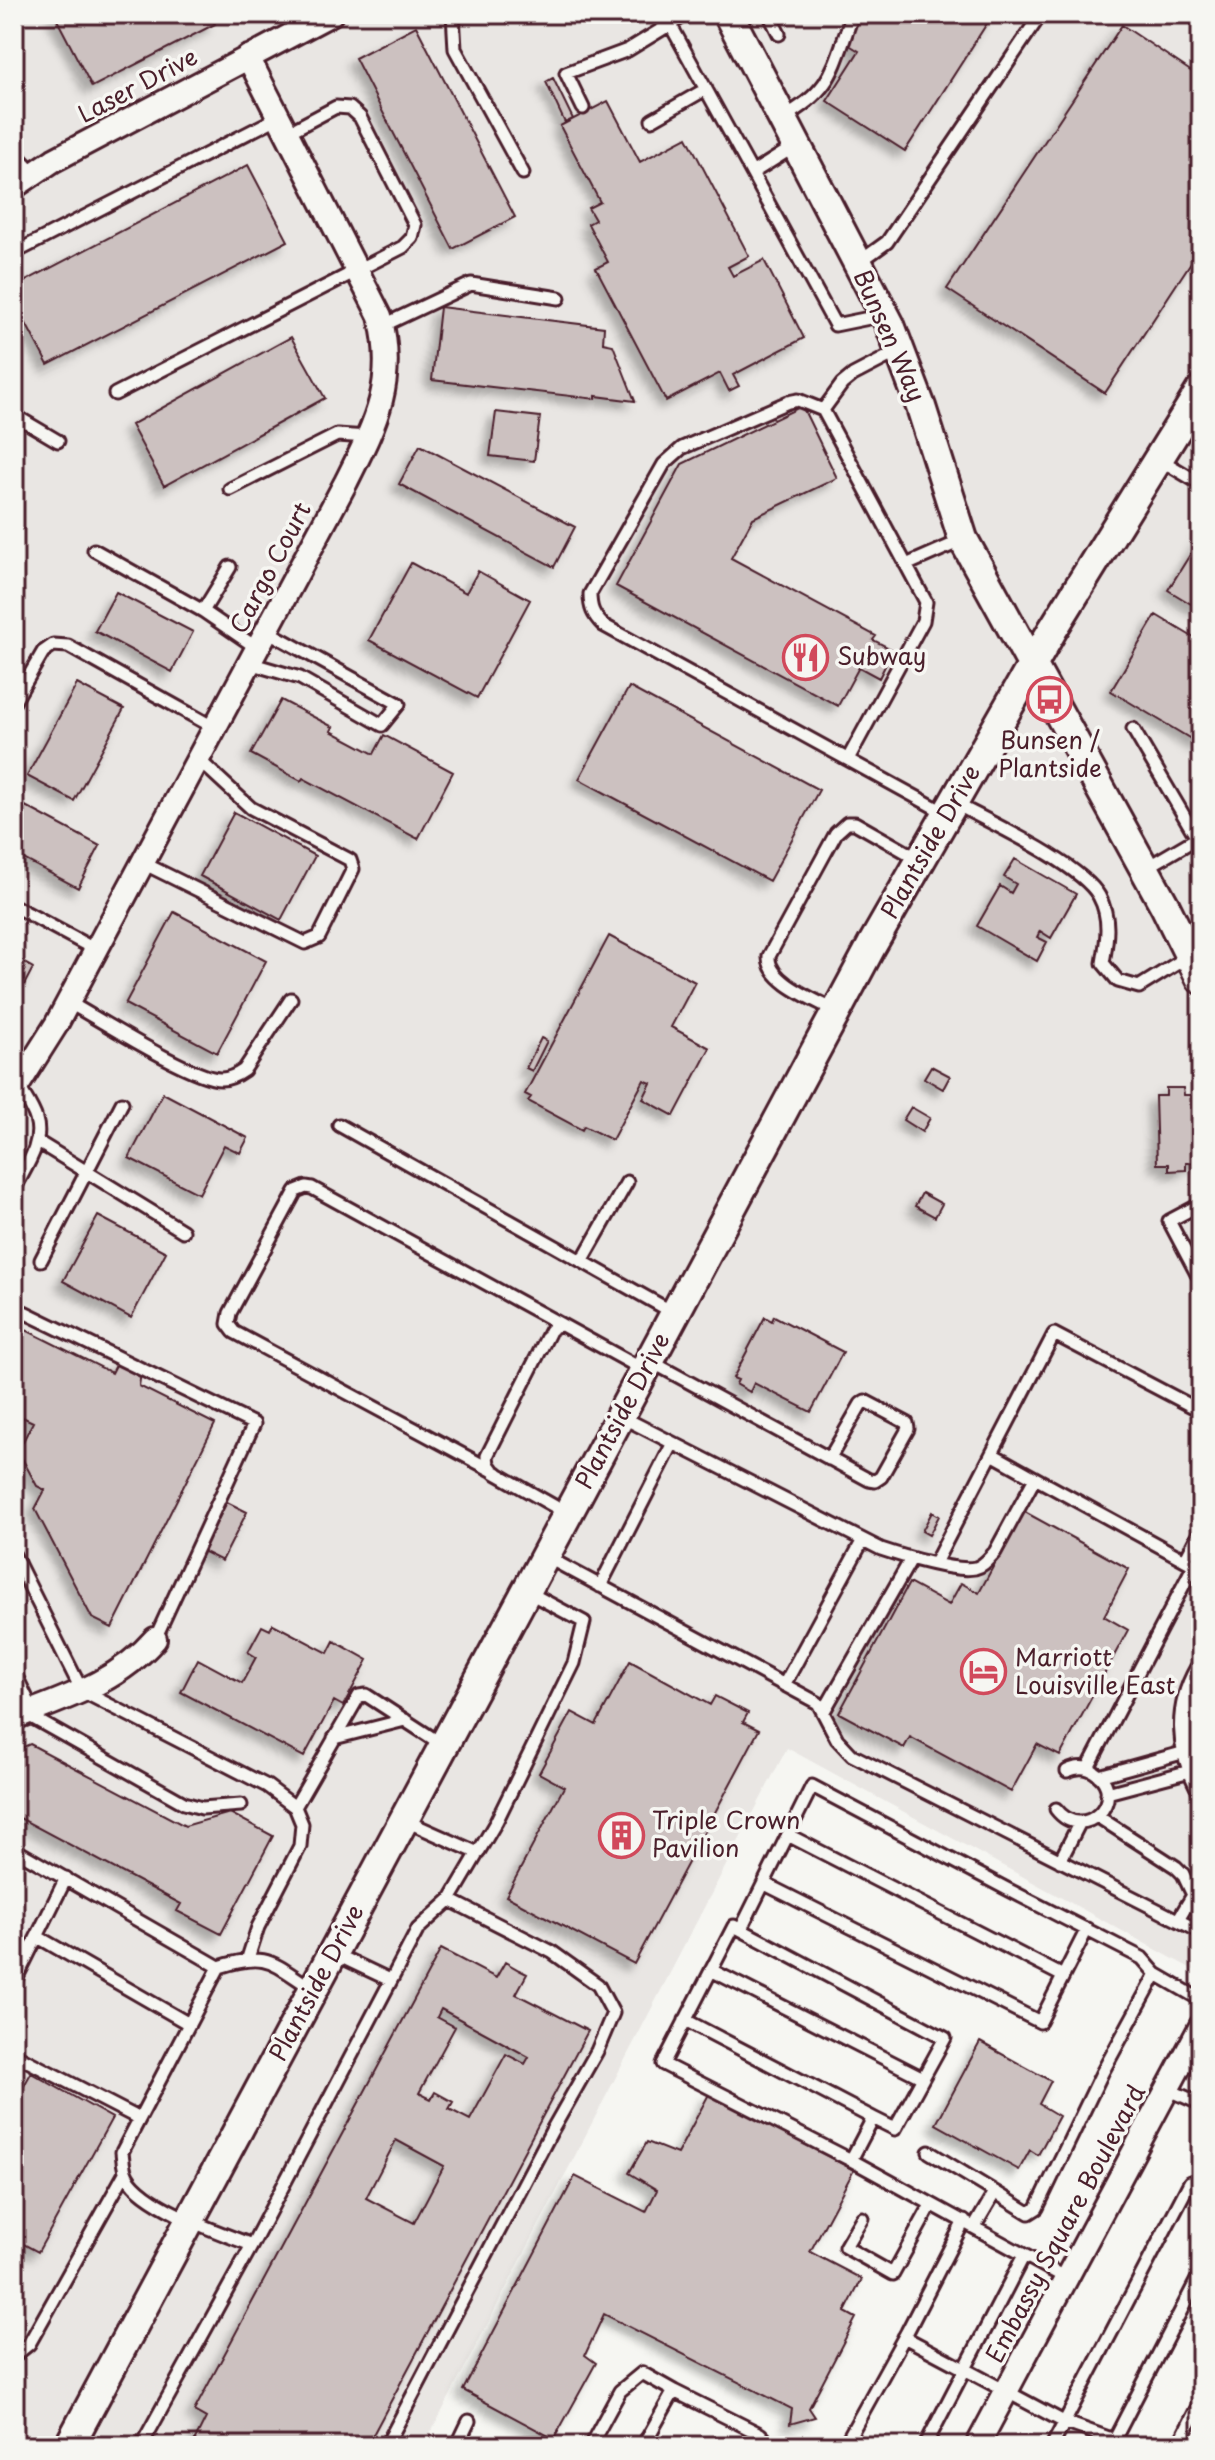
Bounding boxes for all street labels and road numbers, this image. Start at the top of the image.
street label: Laser Drive [71,38,203,131]
street label: Bunsen Way [846,263,936,407]
street label: Cargo Court [219,495,319,639]
street label: Plantside Drive [871,757,988,925]
street label: Plantside Drive [565,1325,678,1495]
street label: Plantside Drive [259,1897,372,2067]
street label: Embassy Square Boulevard [975,2077,1153,2369]

